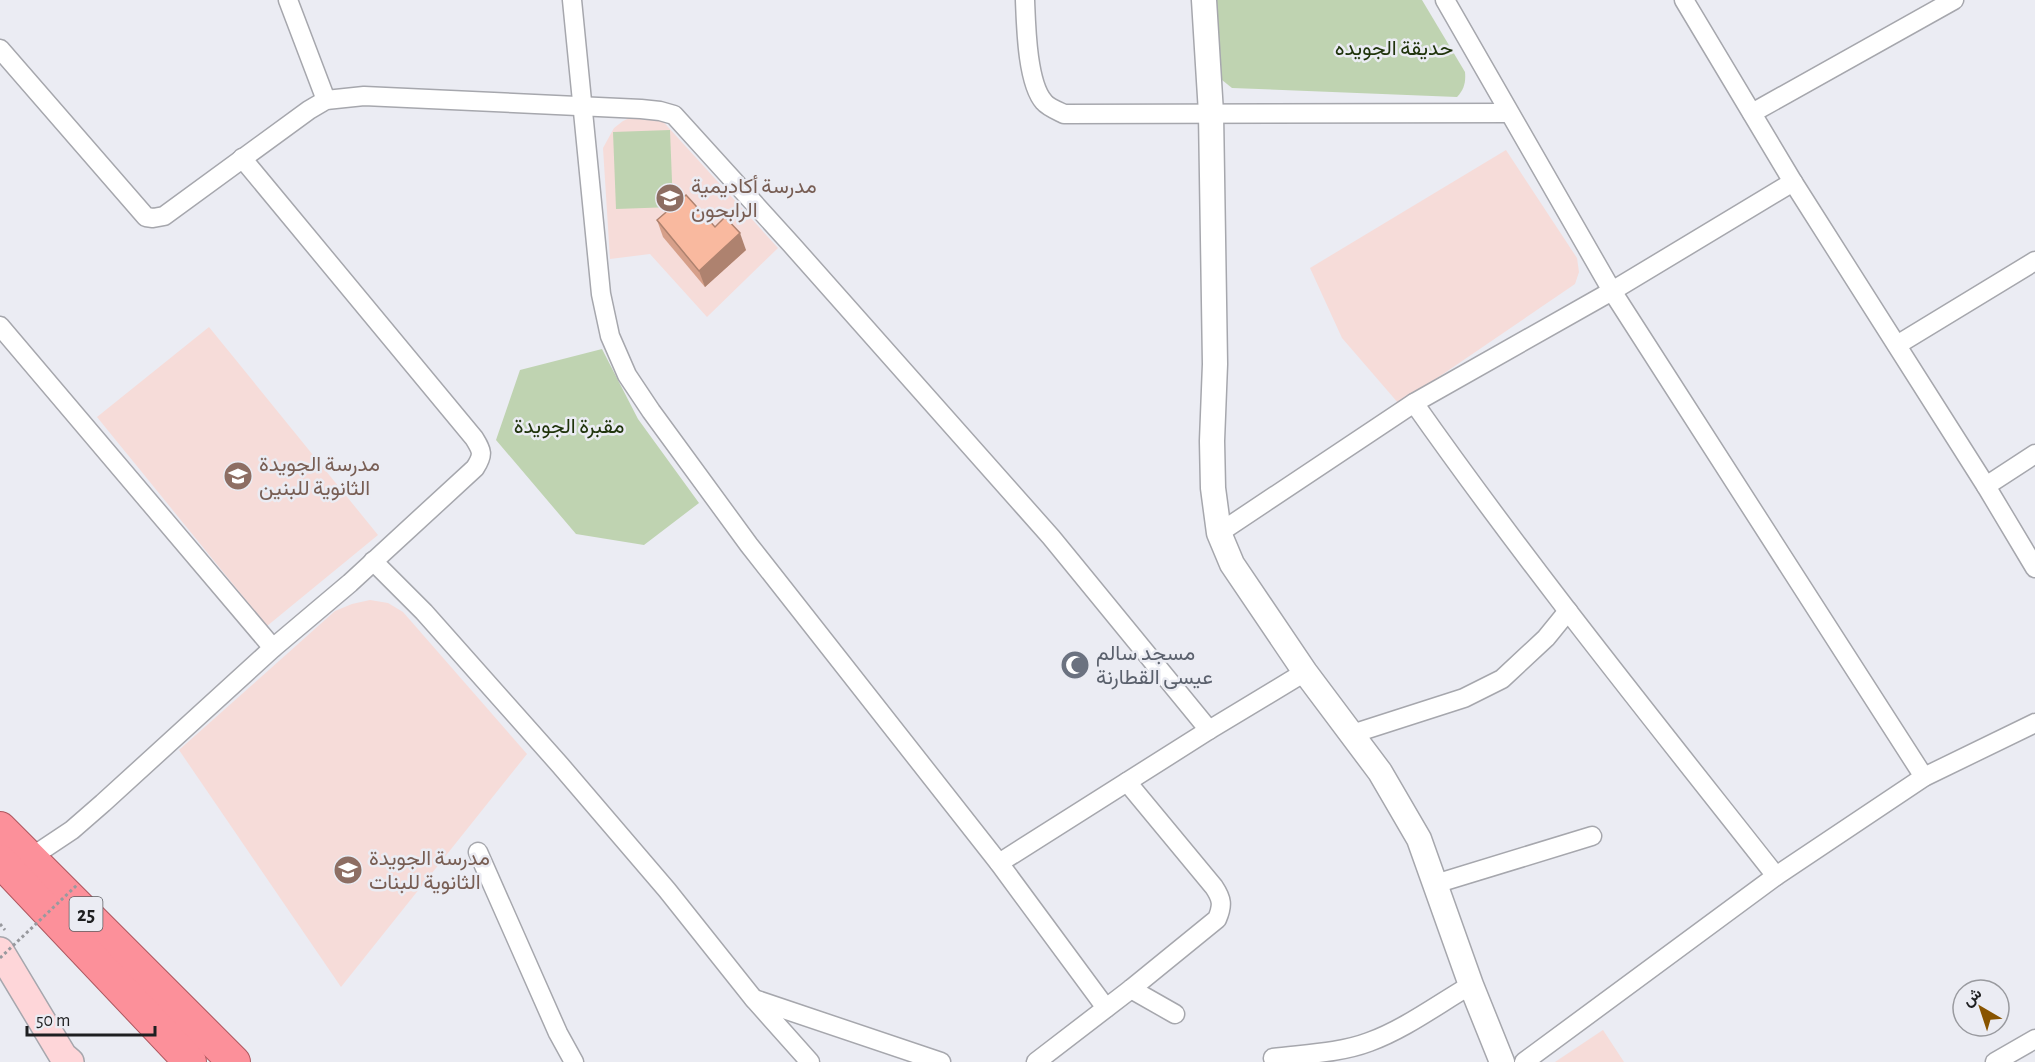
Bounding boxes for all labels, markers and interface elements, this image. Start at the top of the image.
park label: حديقة الجويده [1335,38,1453,61]
place label: مدرسة أكاديمية الرابحون [691,175,817,223]
school or university icon: مدرسة أكاديمية الرابحون [654,182,686,214]
park label: مقبرة الجويدة [514,416,624,439]
place label: مدرسة الجويدة الثانوية للبنين [259,454,380,501]
school or university icon: مدرسة الجويدة الثانوية للبنين [222,460,254,492]
place label: مسجد سالم عيسى القطارنة [1096,643,1213,690]
mosque icon: مسجد سالم عيسى القطارنة [1059,649,1091,681]
place label: مدرسة الجويدة الثانوية للبنات [369,848,490,895]
school or university icon: مدرسة الجويدة الثانوية للبنات [332,854,364,886]
road number: 25 [70,897,103,931]
north arrow [1951,978,2011,1038]
text: ش [1960,985,1985,1010]
scale bar [27,999,154,1037]
text: 50 m [36,1012,70,1030]

